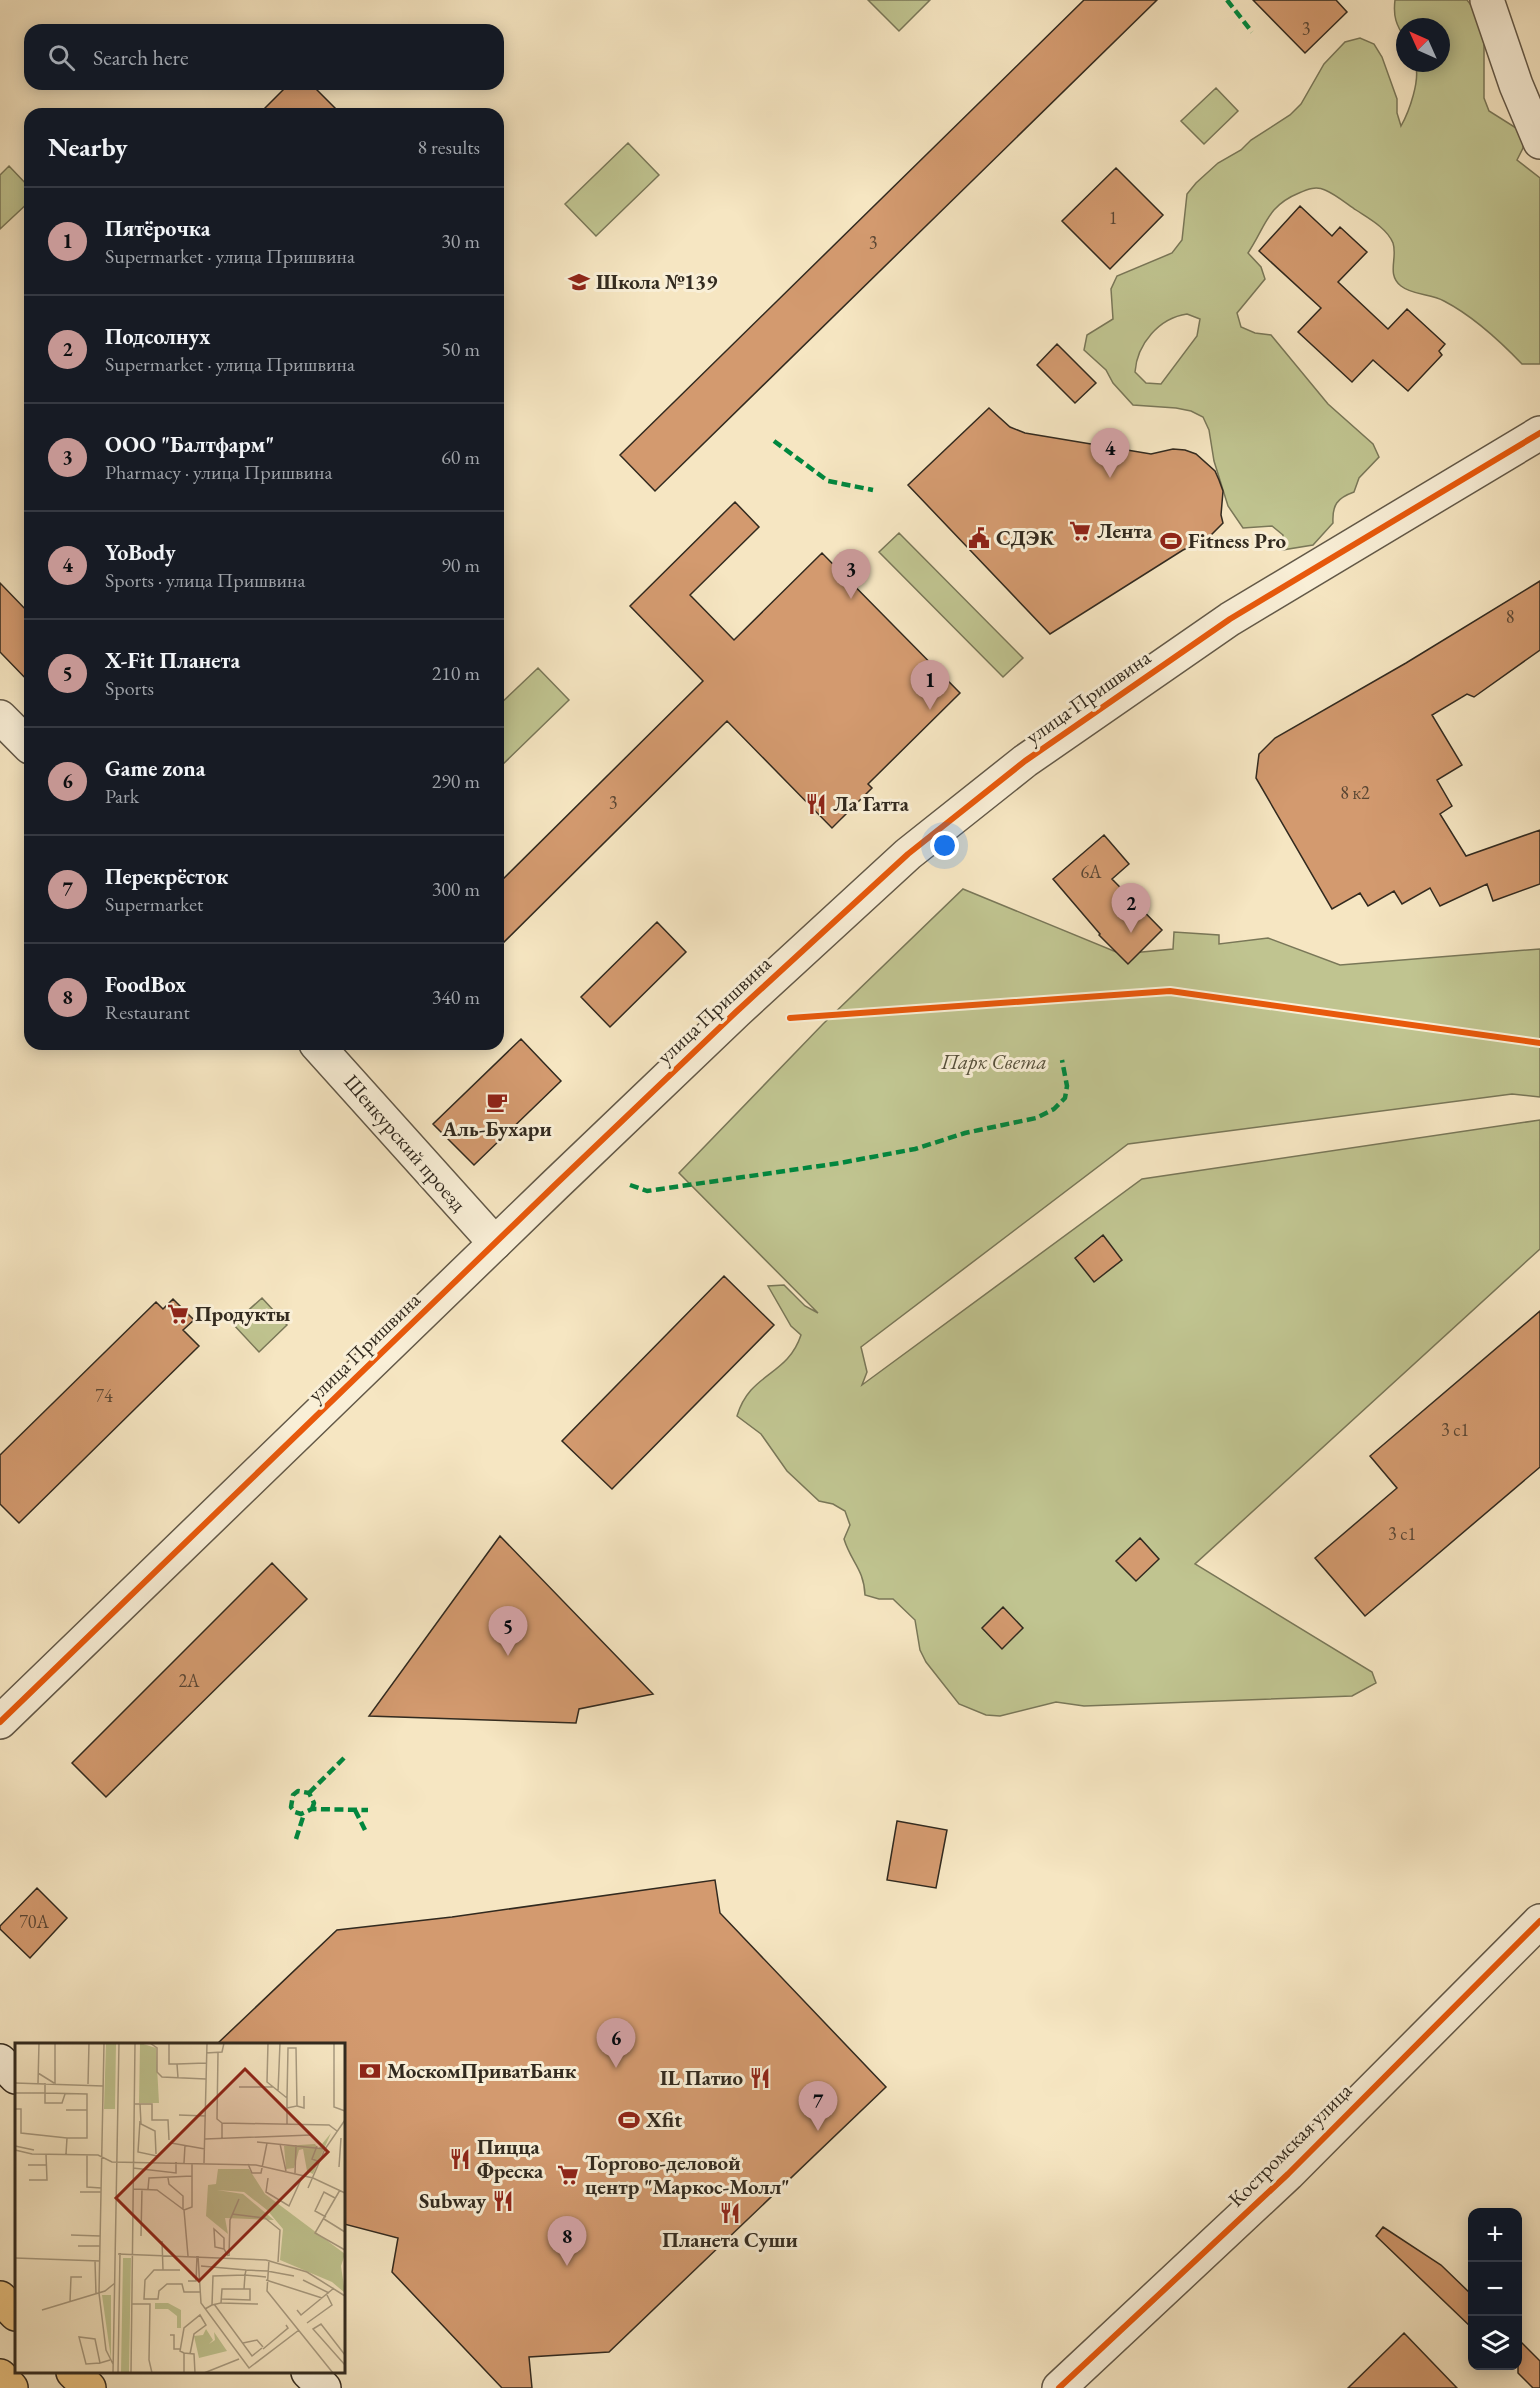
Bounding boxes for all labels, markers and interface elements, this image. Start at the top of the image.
house number: 3 [1302,17,1310,40]
north arrow [1396,18,1450,72]
search box [24,24,504,90]
icon: search [45,41,78,74]
text: Search here [93,43,188,72]
text: Nearby [48,130,128,164]
text: 8 results [417,134,480,160]
house number: 1 [1109,206,1117,229]
text: Пятёрочка [105,214,210,243]
text: 1 [62,228,73,254]
text: 30 m [441,228,480,254]
house number: 3 [869,231,877,254]
text: Supermarket · улица Пришвина [105,243,355,269]
place label: Школа №139 [596,268,717,295]
school or university icon: Школа №139 [567,270,591,294]
text: Подсолнух [105,322,210,351]
text: 2 [62,336,73,362]
text: 50 m [441,336,480,362]
text: Supermarket · улица Пришвина [105,351,355,377]
pin: 4 [1090,428,1130,478]
text: ООО "Балтфарм" [105,430,274,459]
text: 3 [62,444,73,470]
text: 60 m [441,444,480,470]
text: Pharmacy · улица Пришвина [105,459,333,485]
place label: Лента [1097,517,1153,544]
supermarket icon: Лента [1068,519,1092,543]
place label: СДЭК [996,524,1056,551]
public building icon: СДЭК [967,526,991,550]
place label: Fitness Pro [1188,527,1286,554]
sports icon: Fitness Pro [1159,529,1183,553]
text: YoBody [105,538,176,567]
pin: 3 [832,550,870,599]
text: 4 [62,552,73,578]
text: 90 m [441,552,480,578]
text: Sports · улица Пришвина [105,567,305,593]
house number: 8 [1506,605,1514,628]
street label: улица Пришвина [1020,643,1156,750]
text: X-Fit Планета [105,646,240,675]
text: 5 [62,660,73,686]
text: 210 m [432,660,480,686]
pin: 1 [910,660,950,710]
text: Sports [105,675,154,701]
text: Game zona [105,754,205,783]
text: 6 [62,768,73,794]
text: 290 m [432,768,480,794]
house number: 8 к2 [1340,781,1370,804]
text: Park [105,783,139,809]
place label: Ла Гатта [833,790,910,817]
house number: 3 [609,791,617,814]
restaurant icon: Ла Гатта [804,792,828,816]
your location [930,831,959,860]
house number: 6А [1080,860,1102,883]
text: Перекрёсток [105,862,228,891]
text: 7 [62,876,73,902]
text: 300 m [432,876,480,902]
pin: 2 [1112,884,1150,933]
text: Supermarket [105,891,203,917]
street label: улица Пришвина [651,949,777,1069]
text: FoodBox [105,970,186,999]
text: 8 [62,984,73,1010]
text: 340 m [432,984,480,1010]
text: Restaurant [105,999,190,1025]
park label: Парк Света [940,1048,1047,1075]
street label: Шенкурский проезд [338,1069,473,1217]
cafe icon: Аль-Бухари [485,1090,509,1114]
place label: Аль-Бухари [441,1115,552,1142]
street label: улица Пришвина [302,1286,426,1407]
place label: Продукты [195,1300,290,1327]
supermarket icon: Продукты [166,1302,190,1326]
house number: 74 [95,1384,113,1407]
house number: 3 с1 [1441,1418,1469,1441]
house number: 3 с1 [1388,1522,1416,1545]
pin: 5 [488,1606,528,1656]
house number: 2А [178,1669,200,1692]
house number: 70А [19,1910,49,1933]
pin: 6 [596,2018,636,2068]
inset map [15,2043,345,2373]
place label: МоскомПриватБанк [387,2057,577,2084]
bank icon: МоскомПриватБанк [358,2059,382,2083]
place label: IL Патио [660,2064,743,2091]
restaurant icon: IL Патио [748,2066,772,2090]
street label: Костромская улица [1222,2077,1358,2212]
pin: 7 [798,2082,838,2131]
place label: Xfit [645,2106,682,2133]
sports icon: Xfit [617,2108,641,2132]
place label: Пицца Фреска [477,2133,544,2184]
restaurant icon: Пицца Фреска [448,2147,472,2171]
place label: Торгово-деловой центр "Маркос-Молл" [585,2149,790,2200]
supermarket icon: Торгово-деловой центр "Маркос-Молл" [556,2163,580,2187]
place label: Subway [419,2187,487,2214]
restaurant icon: Subway [491,2189,515,2213]
restaurant icon: Планета Суши [718,2201,742,2225]
map controls [1468,2208,1522,2370]
button: + [1468,2208,1522,2262]
pin: 8 [548,2216,586,2266]
place label: Планета Суши [662,2226,798,2253]
button: − [1468,2262,1522,2316]
button: layers [1468,2316,1522,2370]

